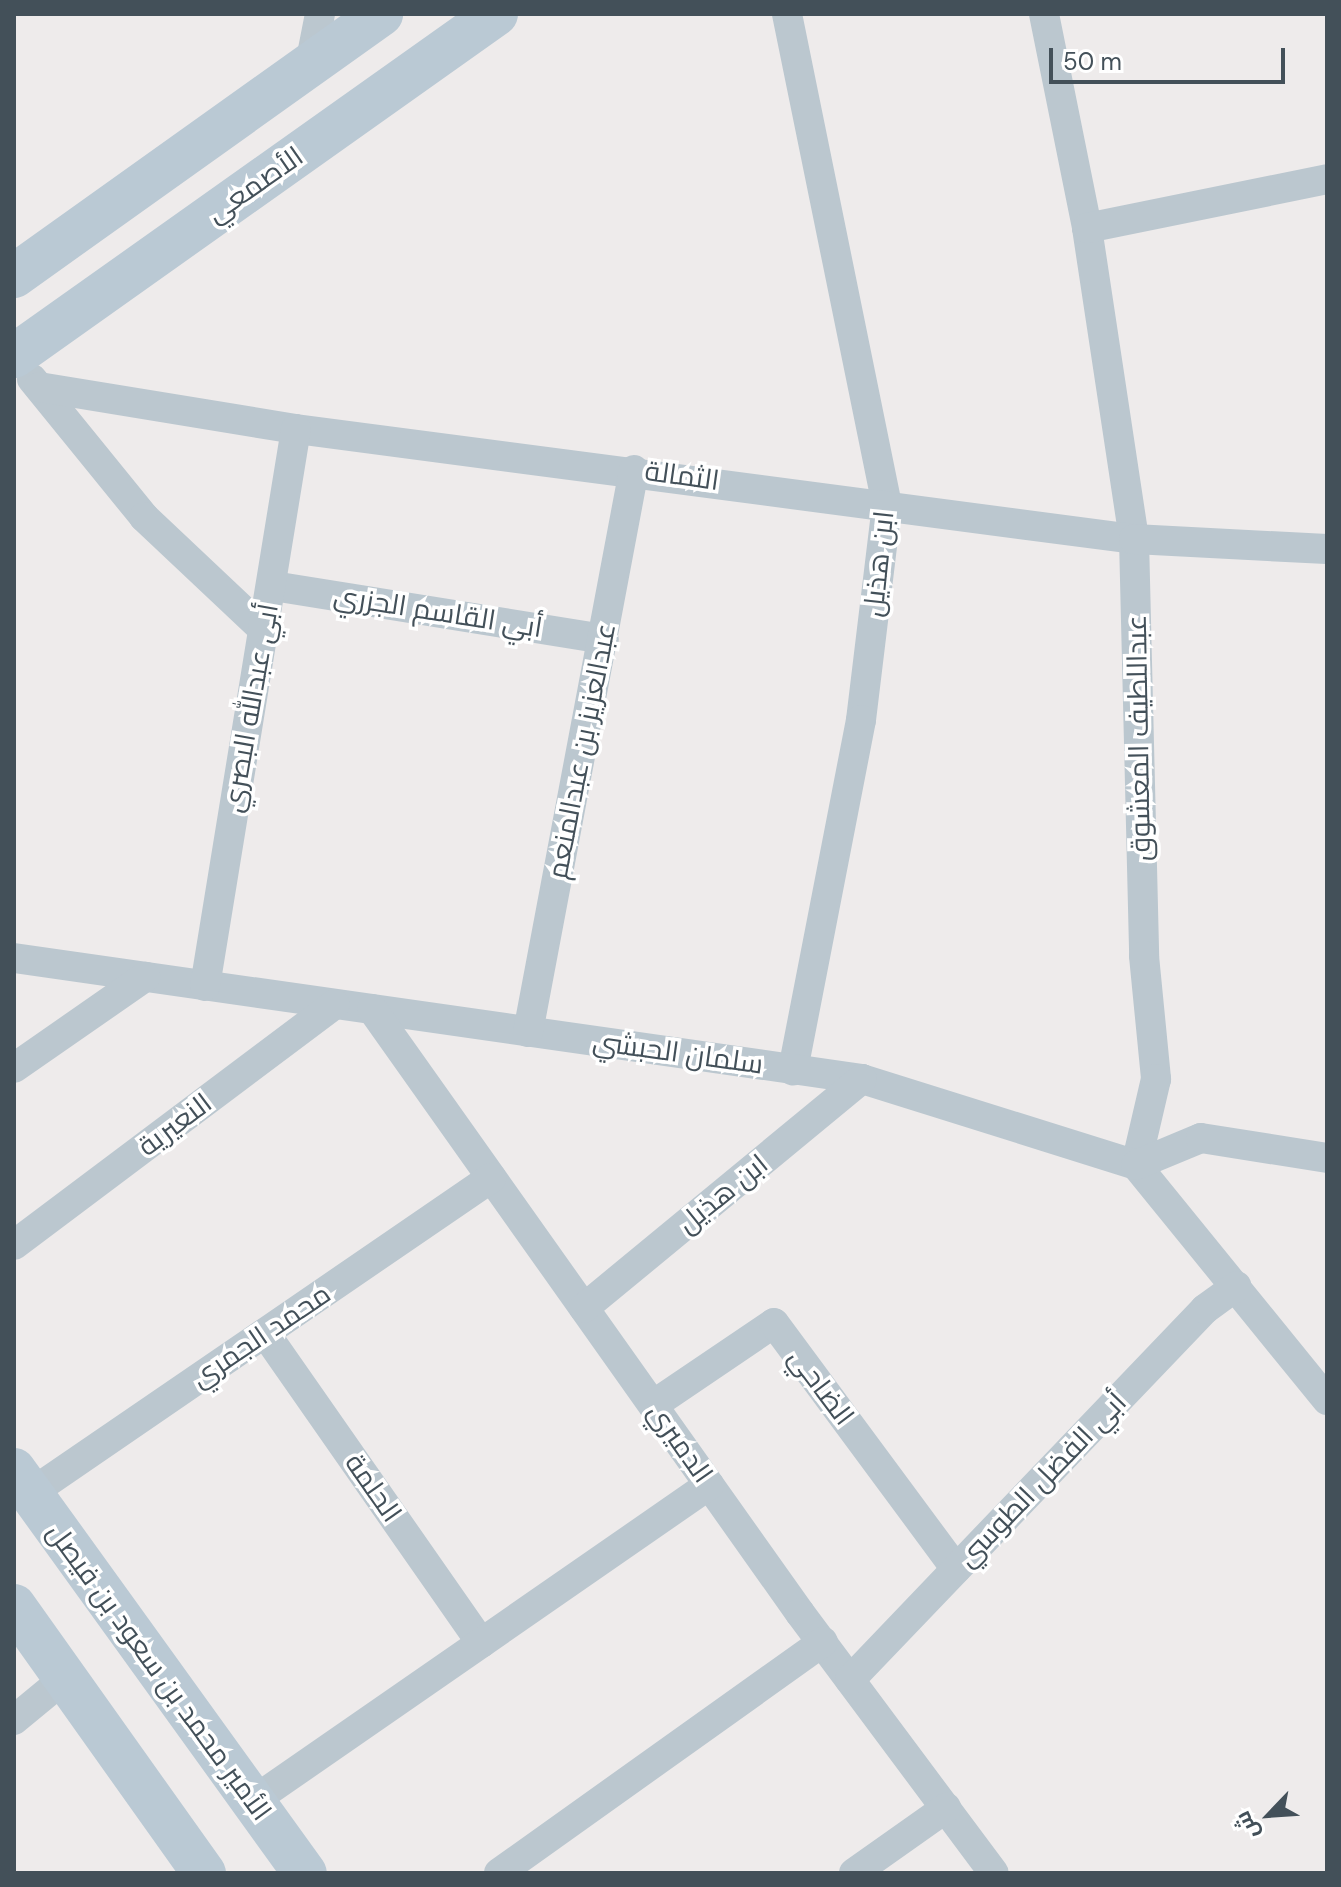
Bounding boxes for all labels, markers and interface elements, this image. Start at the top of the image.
scale bar [1053,32,1289,82]
text: 50 m [1063,46,1122,77]
street label: الأصمعي [200,140,310,230]
street label: الثمالة [643,454,721,498]
street label: ابن هذيل [857,509,901,619]
street label: أبي القاسم الجزري [331,579,545,645]
street label: أبي عبدالله البصري [216,601,286,815]
street label: عبداللطيف المعشوق [1120,615,1158,861]
street label: عبدالعزيز بن عبدالمنعم [541,620,623,882]
street label: سلمان الحبشي [591,1024,765,1082]
street label: النعيرية [131,1086,219,1164]
street label: ابن هذيل [671,1147,775,1241]
street label: محمد الجمري [185,1277,337,1395]
street label: الضاحي [781,1342,861,1432]
street label: أبي الفضل الطوسي [950,1386,1134,1574]
street label: الدميري [640,1397,720,1489]
street label: الحلمة [338,1447,408,1529]
street label: الأمير محمد بن سعود بن فيصل [40,1517,278,1827]
north arrow [1229,1775,1309,1855]
text: ش [1228,1806,1266,1844]

